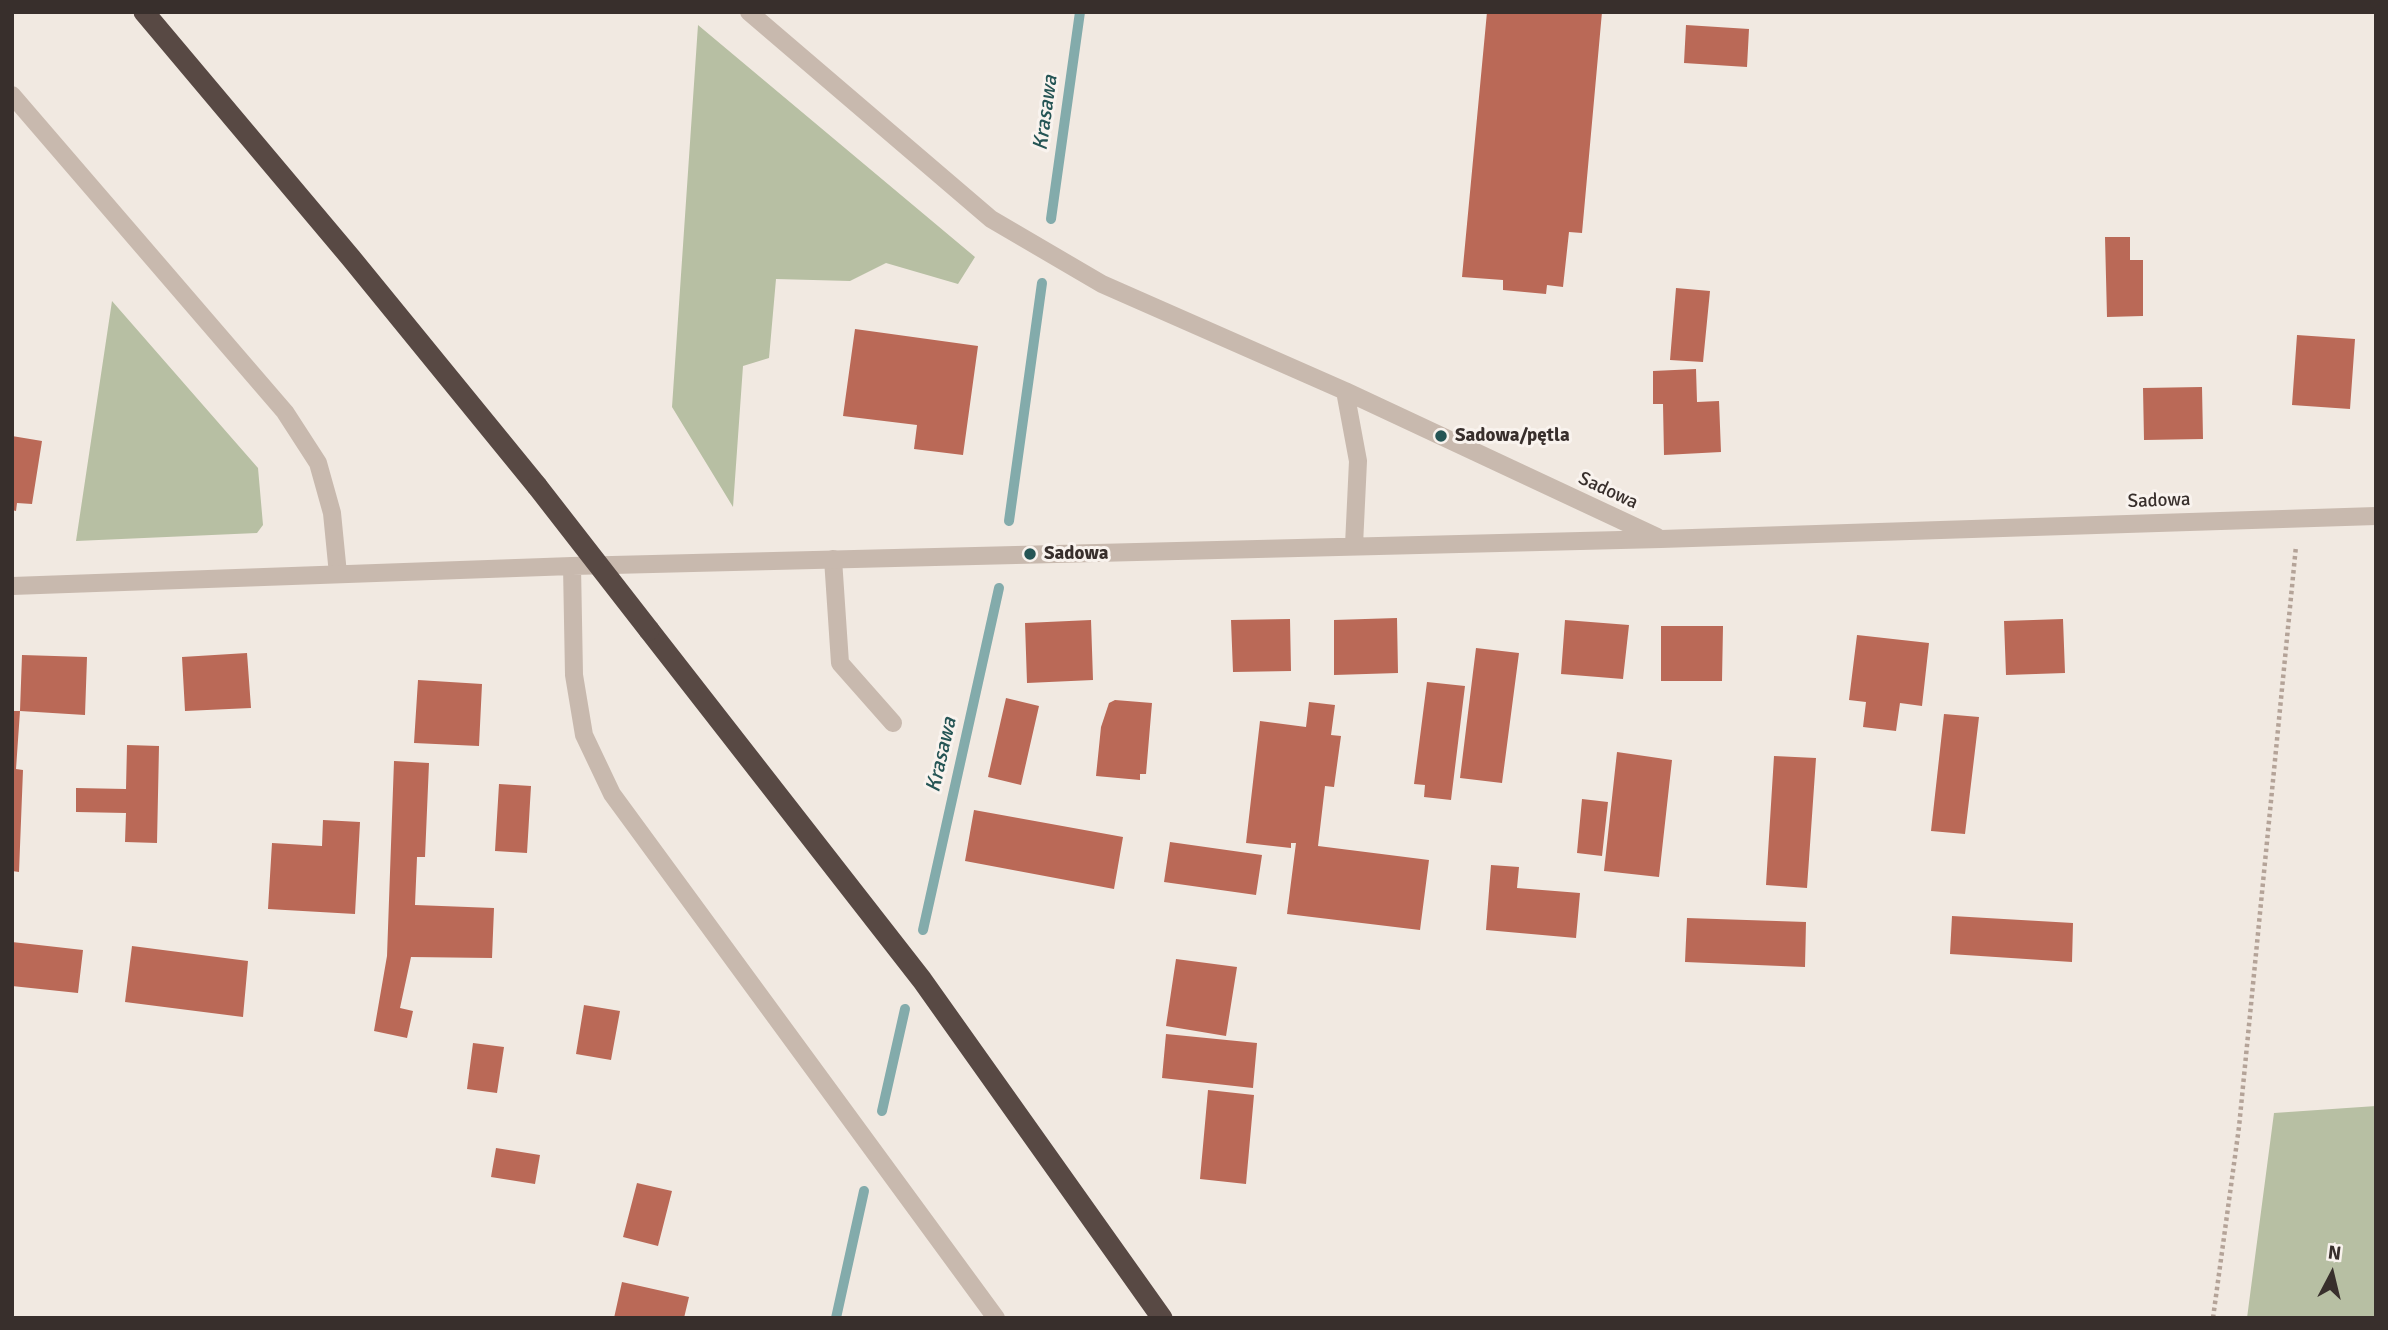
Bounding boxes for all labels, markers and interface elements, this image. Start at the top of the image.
water label: Krasawa [1028,74,1064,152]
place label: Sadowa/pętla [1455,425,1570,447]
marker: Sadowa/pętla [1433,428,1449,444]
street label: Sadowa [1575,467,1641,515]
street label: Sadowa [2127,489,2191,513]
place label: Sadowa [1044,543,1108,565]
marker: Sadowa [1022,546,1038,562]
water label: Krasawa [921,715,963,795]
north arrow [2297,1239,2367,1309]
text: N [2327,1240,2343,1266]

